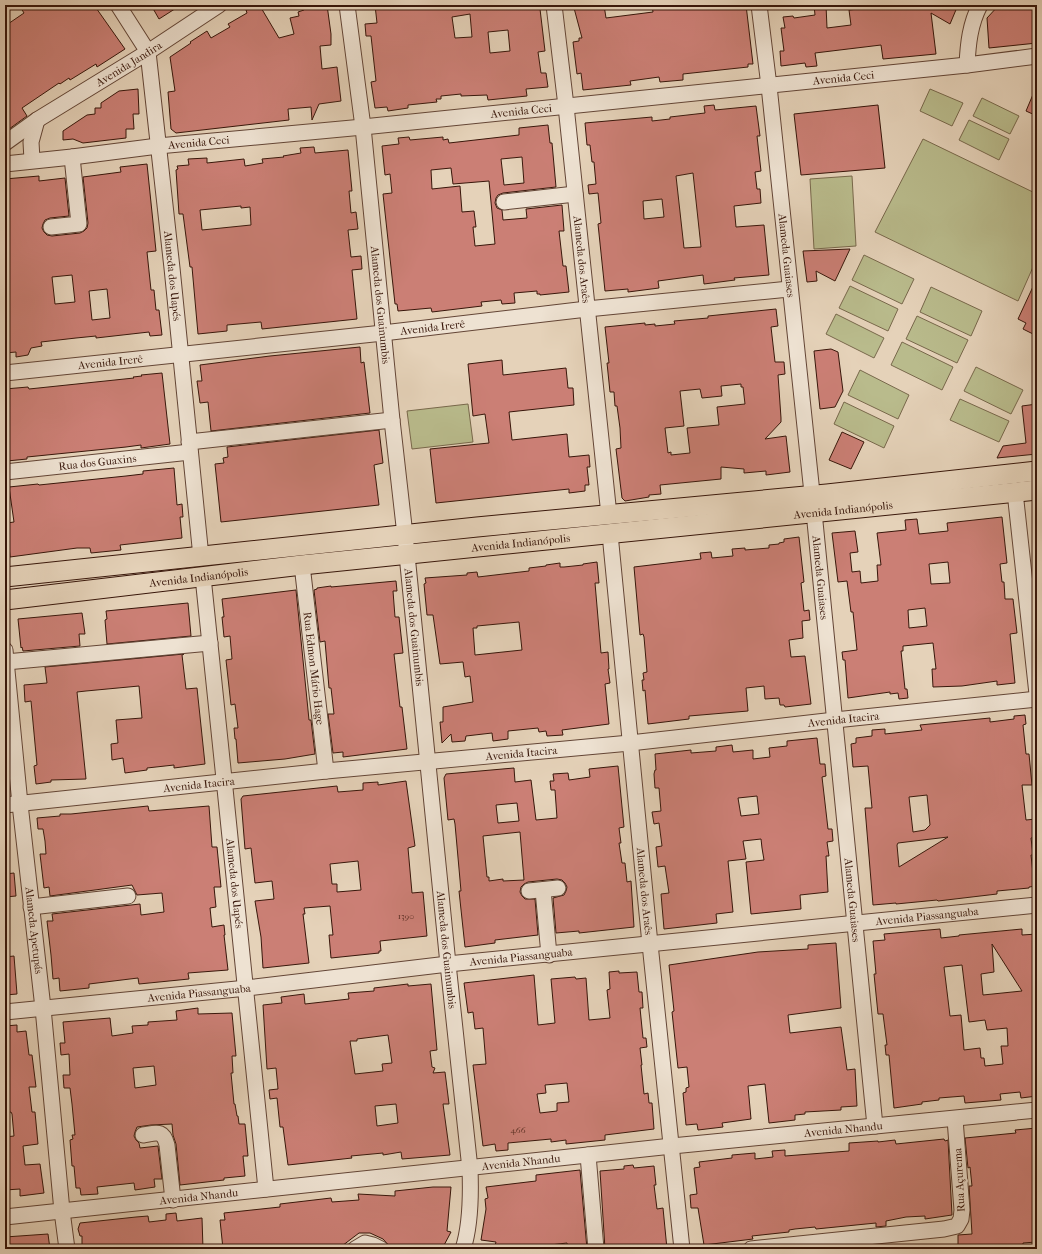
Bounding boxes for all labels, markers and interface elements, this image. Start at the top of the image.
street label: Avenida Jandira [93,38,165,90]
street label: Avenida Ceci [811,68,876,88]
street label: Avenida Ceci [489,102,553,121]
street label: Avenida Ceci [167,133,231,152]
street label: Alameda Guaiases [775,212,797,298]
street label: Alameda dos Araês [570,214,593,304]
street label: Alameda dos Uapés [161,229,183,322]
street label: Alameda dos Guainumbis [368,245,392,365]
street label: Avenida Irerê [399,317,466,338]
street label: Avenida Irerê [76,352,144,372]
street label: Rua dos Guaxins [58,452,137,473]
street label: Avenida Indianópolis [792,499,893,522]
street label: Avenida Indianópolis [470,532,571,555]
street label: Alameda Guaiases [809,534,831,620]
street label: Avenida Indianópolis [148,565,249,590]
street label: Alameda dos Guainumbis [401,567,426,687]
street label: Rua Edmon Mário Hage [301,611,327,726]
street label: Avenida Itacira [806,709,881,730]
street label: Avenida Itacira [484,744,559,763]
street label: Avenida Itacira [162,775,236,795]
street label: Alameda dos Uapés [223,837,246,929]
street label: Alameda dos Araês [634,846,655,936]
street label: Alameda Guaiases [841,857,863,943]
street label: Alameda Apetupás [22,886,45,975]
street label: Alameda dos Guainumbis [434,889,459,1009]
street label: Avenida Piassanguaba [874,905,980,928]
house number: 1390 [398,911,414,921]
street label: Avenida Piassanguaba [468,945,574,969]
street label: Avenida Piassanguaba [146,982,252,1005]
street label: Avenida Nhandu [803,1119,884,1140]
house number: 466 [510,1125,526,1135]
street label: Rua Açurema [951,1147,968,1212]
street label: Avenida Nhandu [480,1152,562,1173]
street label: Avenida Nhandu [158,1186,240,1208]

